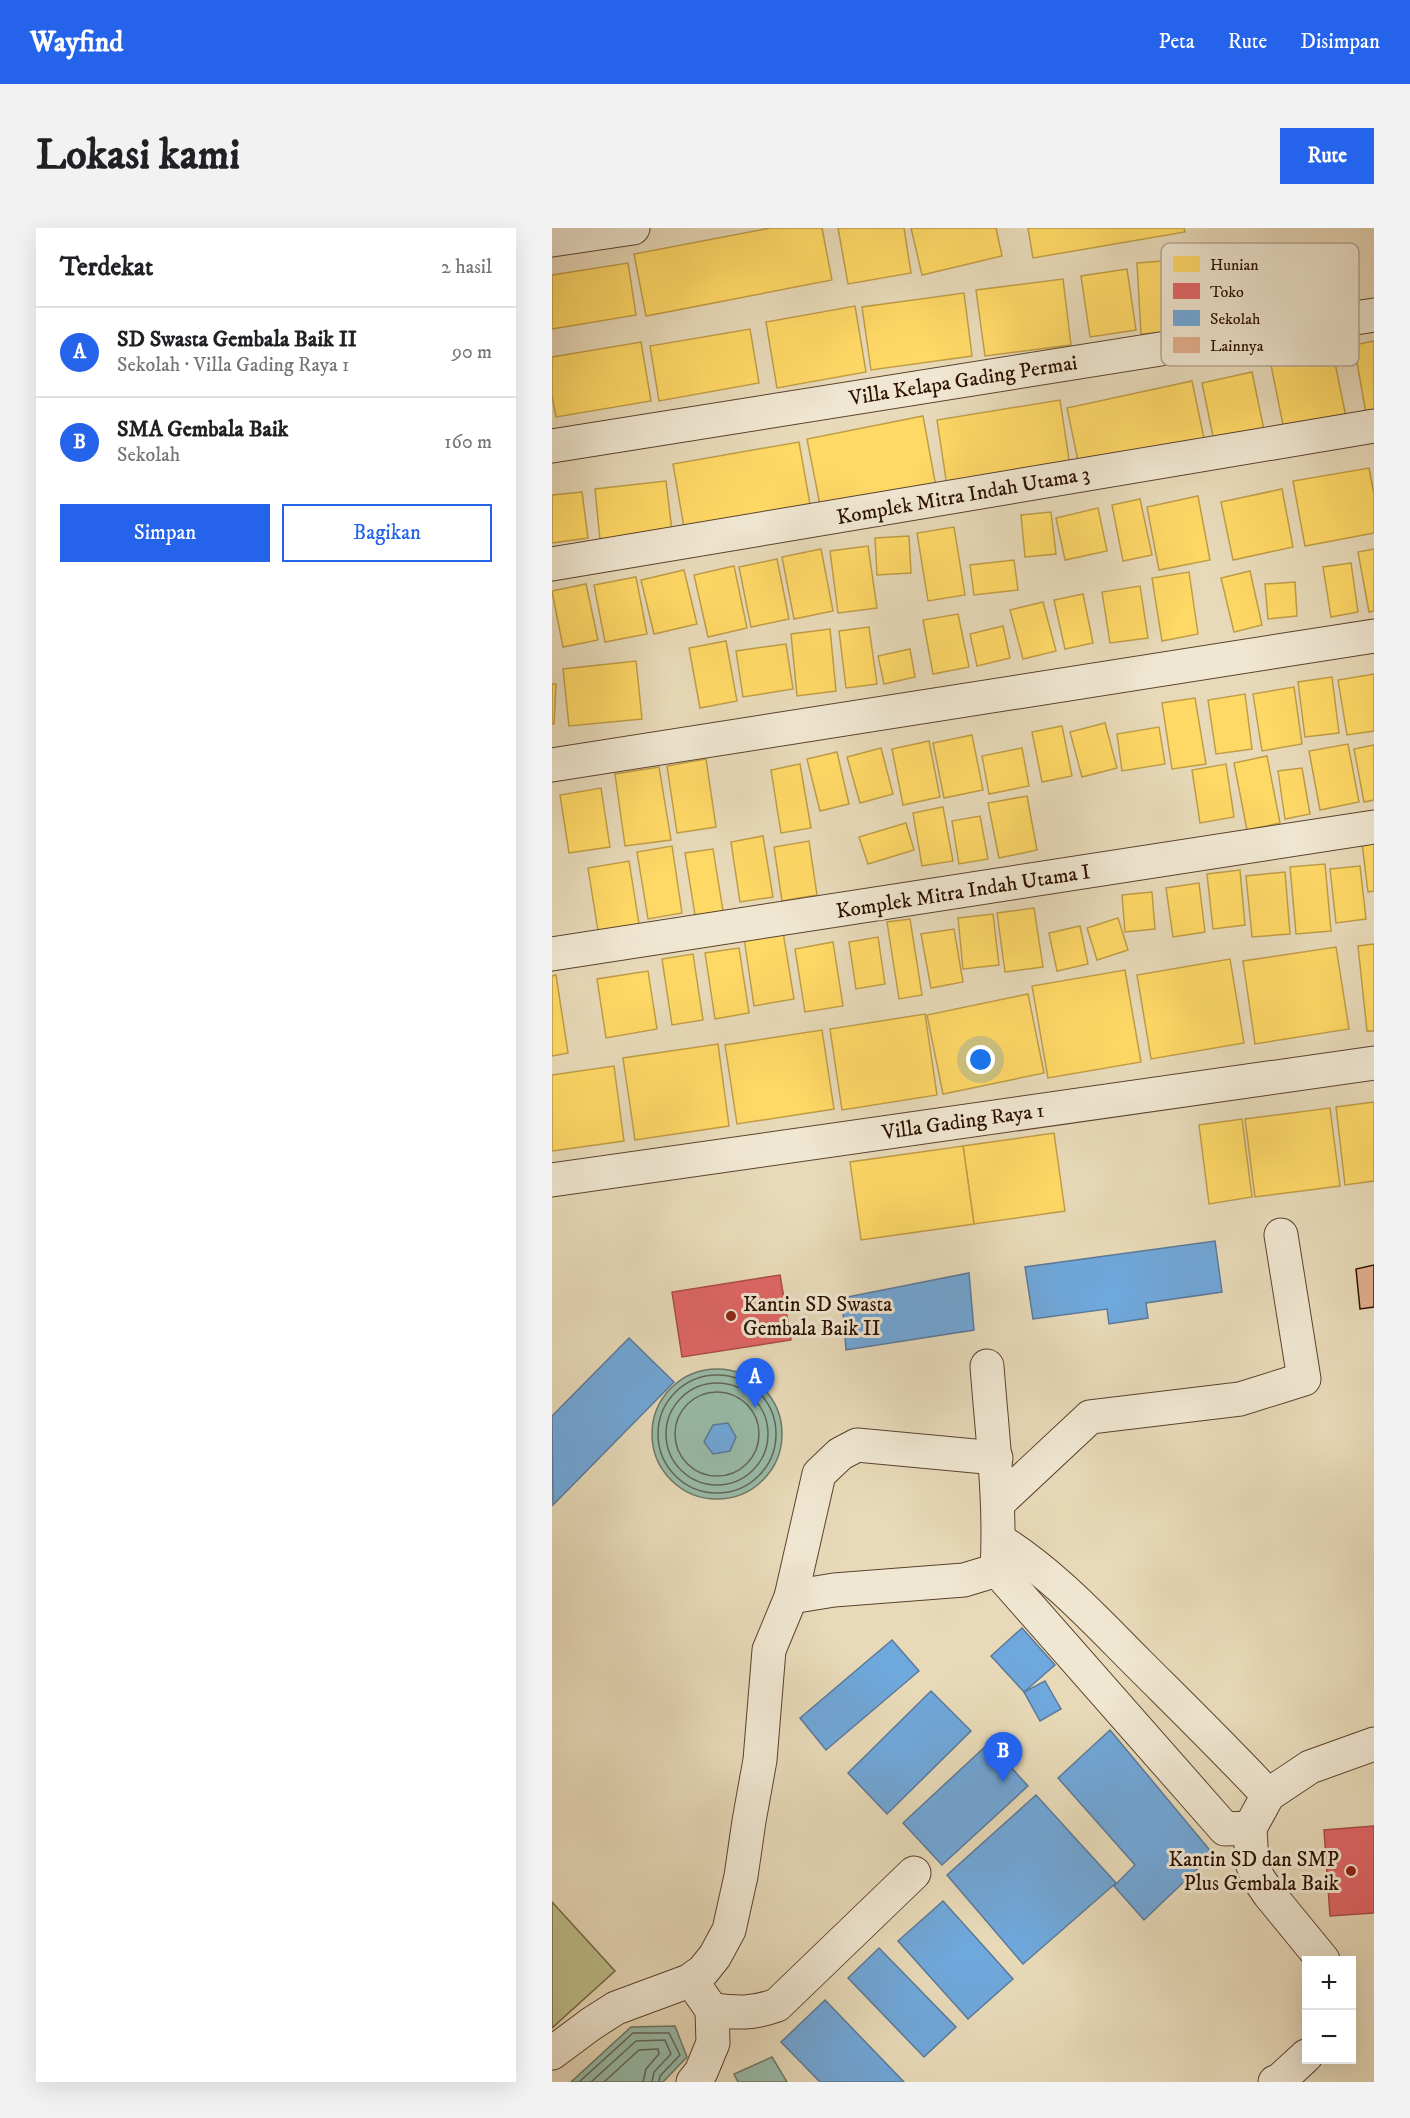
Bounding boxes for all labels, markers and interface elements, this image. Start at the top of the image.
text: Wayfind [30,25,123,60]
text: Peta [1159,29,1195,55]
text: Rute [1228,29,1267,55]
text: Disimpan [1300,29,1380,55]
button: Rute [1280,128,1374,184]
text: Lokasi kami [36,130,240,182]
legend [1161,243,1359,366]
text: Terdekat [60,251,153,284]
text: 2 hasil [441,255,492,280]
text: Hunian [1210,255,1259,275]
text: Toko [1210,282,1244,302]
text: Sekolah [1210,309,1261,329]
text: SD Swasta Gembala Baik II [117,326,357,353]
text: Lainnya [1210,336,1264,356]
text: A [73,340,86,365]
text: 90 m [452,340,492,365]
street label: Villa Kelapa Gading Permai [846,350,1079,412]
text: Sekolah · Villa Gading Raya 1 [117,353,349,378]
text: SMA Gembala Baik [117,416,288,443]
text: B [73,430,86,455]
text: 160 m [444,430,492,455]
text: Sekolah [117,443,180,468]
street label: Komplek Mitra Indah Utama 3 [835,461,1092,531]
button: Simpan [60,504,270,562]
button: Bagikan [282,504,492,562]
street label: Komplek Mitra Indah Utama I [834,859,1092,925]
your location [966,1045,995,1074]
street label: Villa Gading Raya 1 [879,1098,1046,1146]
place label: Kantin SD Swasta Gembala Baik II [743,1292,892,1342]
marker: Kantin SD Swasta Gembala Baik II [724,1309,738,1323]
pin: A [736,1358,774,1408]
pin: B [984,1732,1022,1782]
place label: Kantin SD dan SMP Plus Gembala Baik [1168,1847,1340,1897]
marker: Kantin SD dan SMP Plus Gembala Baik [1344,1864,1358,1878]
map controls [1302,1956,1356,2064]
button: + [1302,1956,1356,2010]
button: − [1302,2010,1356,2064]

